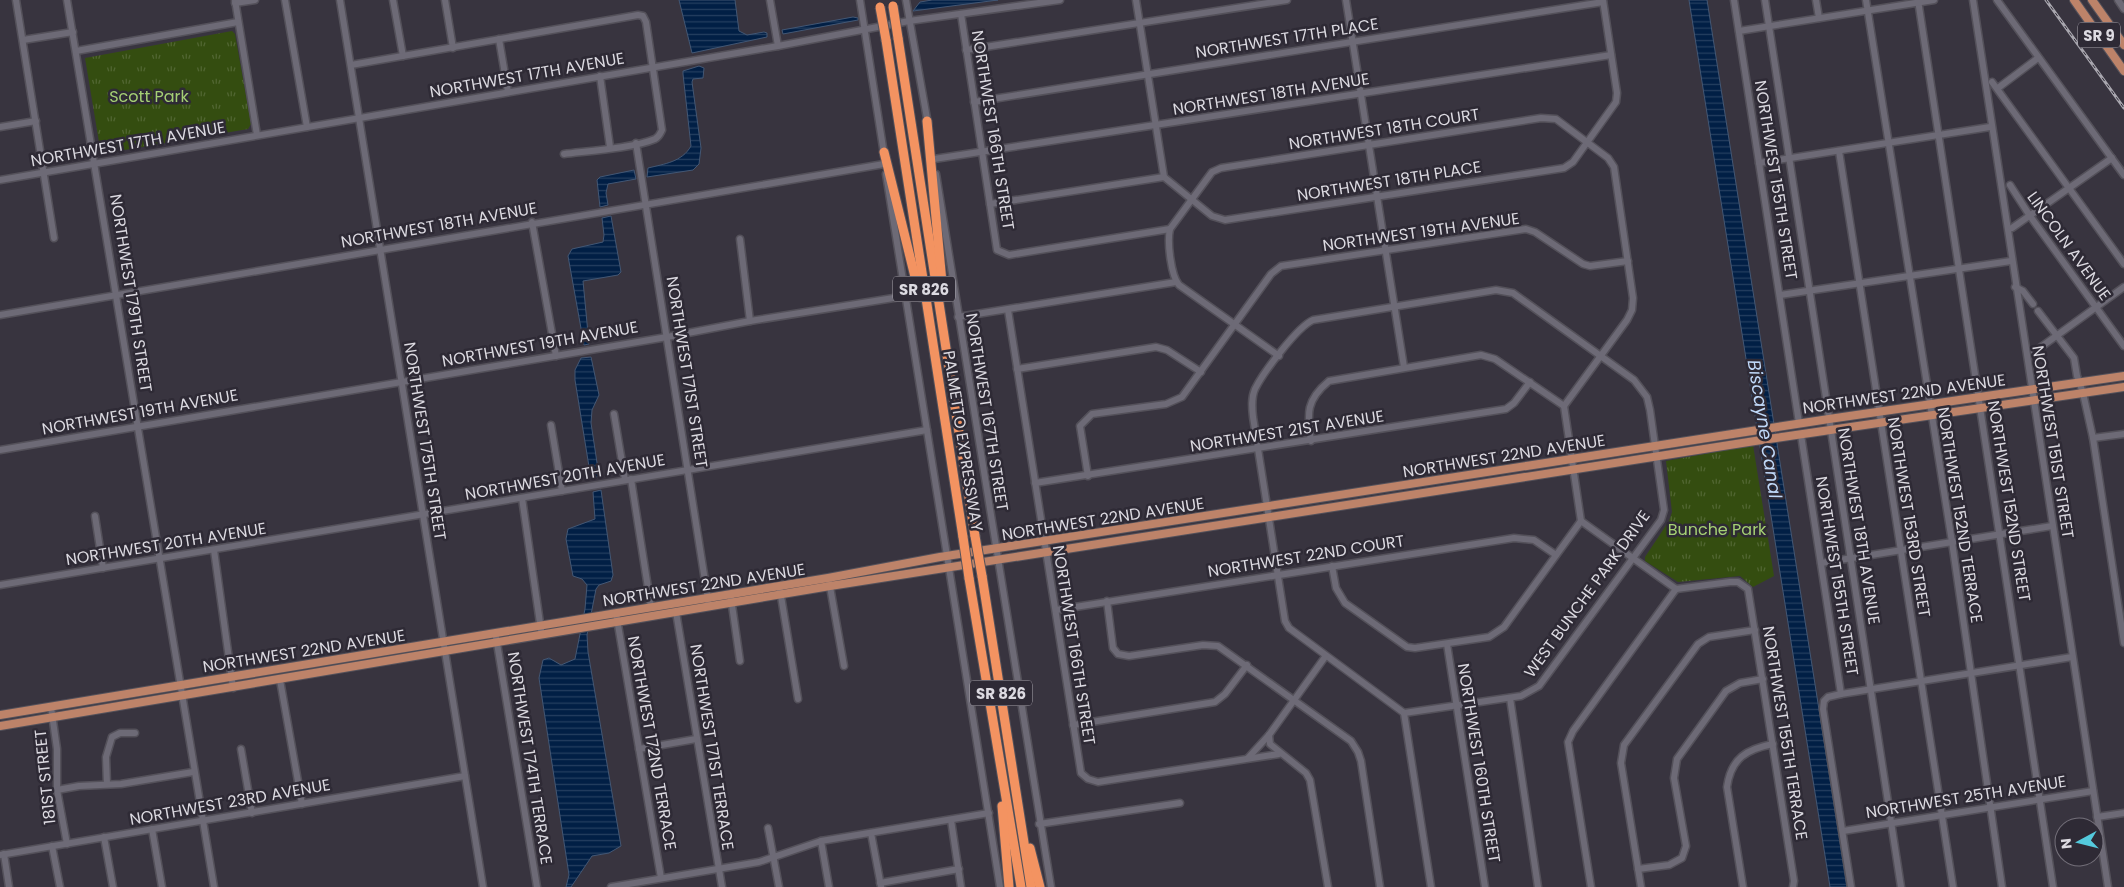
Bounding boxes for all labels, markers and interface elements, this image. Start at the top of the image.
street label: NORTHWEST 17TH PLACE [1194,12,1380,64]
road number: SR 9 [2078,22,2120,48]
street label: NORTHWEST 166TH STREET [966,29,1020,232]
street label: NORTHWEST 17TH AVENUE [428,47,626,103]
street label: NORTHWEST 18TH AVENUE [1171,67,1371,121]
street label: NORTHWEST 155TH STREET [1749,79,1803,282]
park label: Scott Park [109,85,190,108]
street label: NORTHWEST 18TH COURT [1287,103,1481,155]
street label: NORTHWEST 17TH AVENUE [29,116,227,172]
street label: NORTHWEST 18TH PLACE [1295,155,1483,207]
street label: LINCOLN AVENUE [2022,187,2116,305]
street label: NORTHWEST 179TH STREET [104,192,158,394]
street label: NORTHWEST 18TH AVENUE [339,196,539,254]
street label: NORTHWEST 19TH AVENUE [1321,207,1521,257]
street label: NORTHWEST 171ST STREET [661,275,714,470]
road number: SR 826 [893,276,955,302]
street label: NORTHWEST 167TH STREET [960,311,1014,513]
street label: NORTHWEST 19TH AVENUE [440,315,640,373]
street label: NORTHWEST 175TH STREET [398,340,452,542]
street label: NORTHWEST 151ST STREET [2026,344,2080,540]
street label: PALMETTO EXPRESSWAY [937,349,989,534]
water label: Biscayne Canal [1742,358,1788,501]
street label: NORTHWEST 22ND AVENUE [1801,368,2007,420]
street label: NORTHWEST 19TH AVENUE [40,383,240,441]
street label: NORTHWEST 152ND STREET [1982,399,2036,604]
street label: NORTHWEST 21ST AVENUE [1188,404,1386,458]
street label: NORTHWEST 152ND TERRACE [1932,405,1988,625]
street label: NORTHWEST 153RD STREET [1882,415,1936,619]
street label: NORTHWEST 18TH AVENUE [1832,426,1886,626]
street label: NORTHWEST 22ND AVENUE [1401,429,1607,483]
street label: NORTHWEST 20TH AVENUE [463,448,667,506]
street label: NORTHWEST 155TH STREET [1810,475,1864,678]
street label: NORTHWEST 22ND AVENUE [1000,492,1206,546]
street label: WEST BUNCHE PARK DRIVE [1518,506,1656,682]
street label: NORTHWEST 20TH AVENUE [64,517,268,571]
park label: Bunche Park [1668,518,1767,541]
street label: NORTHWEST 22ND COURT [1206,529,1406,583]
street label: NORTHWEST 166TH STREET [1047,544,1101,747]
street label: NORTHWEST 22ND AVENUE [601,558,807,612]
street label: NORTHWEST 22ND AVENUE [201,624,407,678]
street label: NORTHWEST 155TH TERRACE [1757,624,1813,842]
street label: NORTHWEST 172ND TERRACE [622,634,682,852]
street label: NORTHWEST 171ST TERRACE [684,642,740,852]
street label: NORTHWEST 174TH TERRACE [502,650,558,866]
street label: NORTHWEST 160TH STREET [1452,662,1506,865]
road number: SR 826 [970,680,1032,706]
street label: 181ST STREET [29,728,61,826]
street label: NORTHWEST 25TH AVENUE [1864,770,2068,824]
street label: NORTHWEST 23RD AVENUE [128,773,332,831]
north arrow [2054,817,2104,867]
text: N [2056,837,2077,850]

